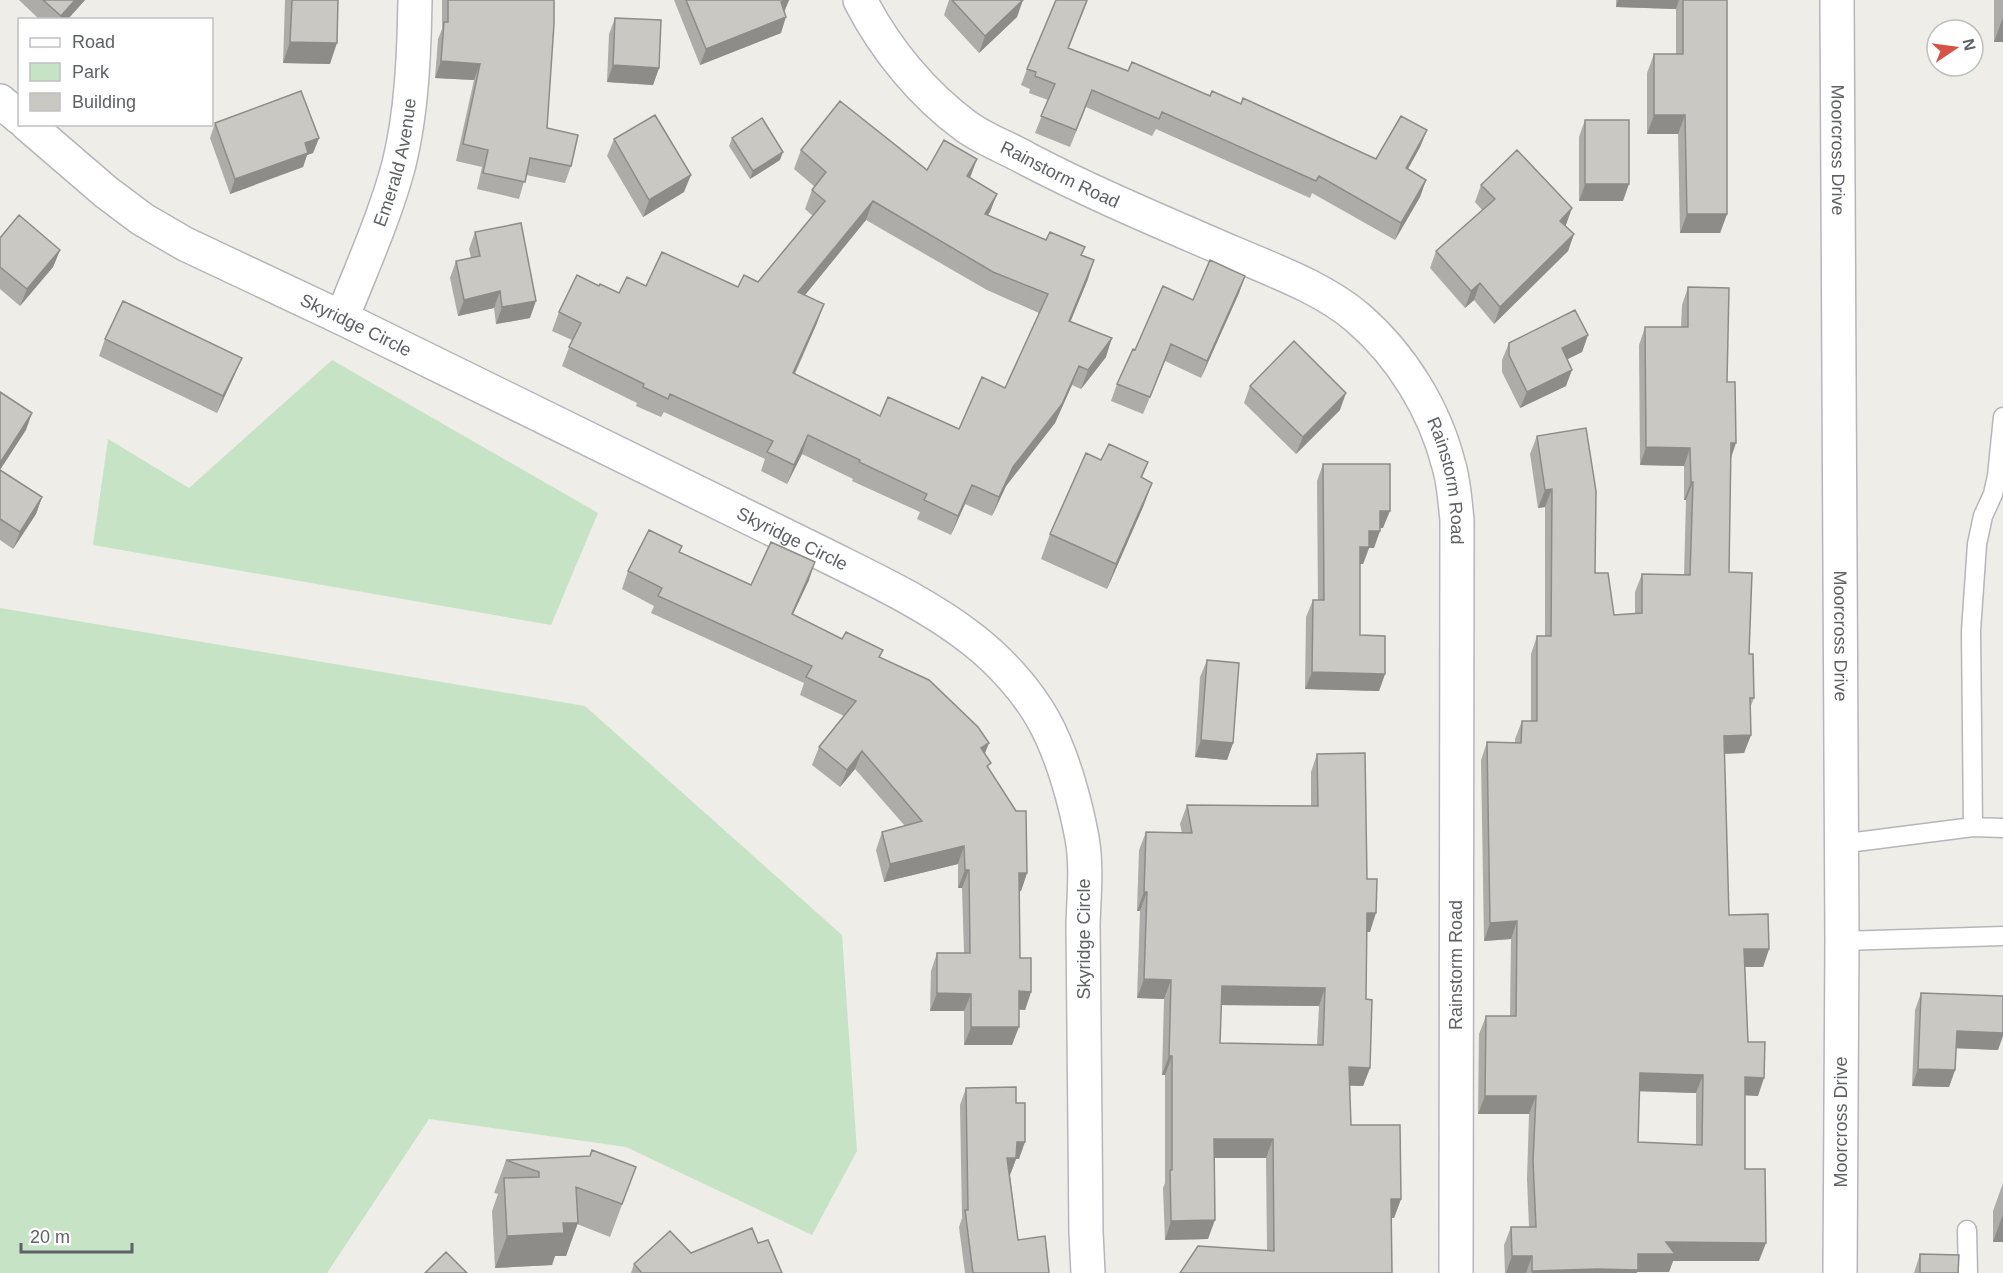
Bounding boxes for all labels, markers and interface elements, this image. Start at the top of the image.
legend [18,18,213,126]
north arrow [1925,18,1985,78]
text: Road [72,32,115,52]
text: N [1960,37,1979,52]
text: Park [72,62,110,82]
street label: Moorcross Drive [1827,84,1848,216]
text: Building [72,92,136,112]
street label: Emerald Avenue [369,97,420,229]
street label: Rainstorm Road [997,137,1123,212]
street label: Skyridge Circle [297,290,415,360]
street label: Rainstorm Road [1423,414,1467,545]
street label: Skyridge Circle [733,503,851,575]
street label: Moorcross Drive [1830,570,1851,702]
street label: Skyridge Circle [1074,878,1094,1000]
street label: Rainstorm Road [1446,900,1466,1030]
street label: Moorcross Drive [1831,1056,1851,1188]
scale bar [21,1216,132,1254]
text: 20 m [30,1227,70,1247]

